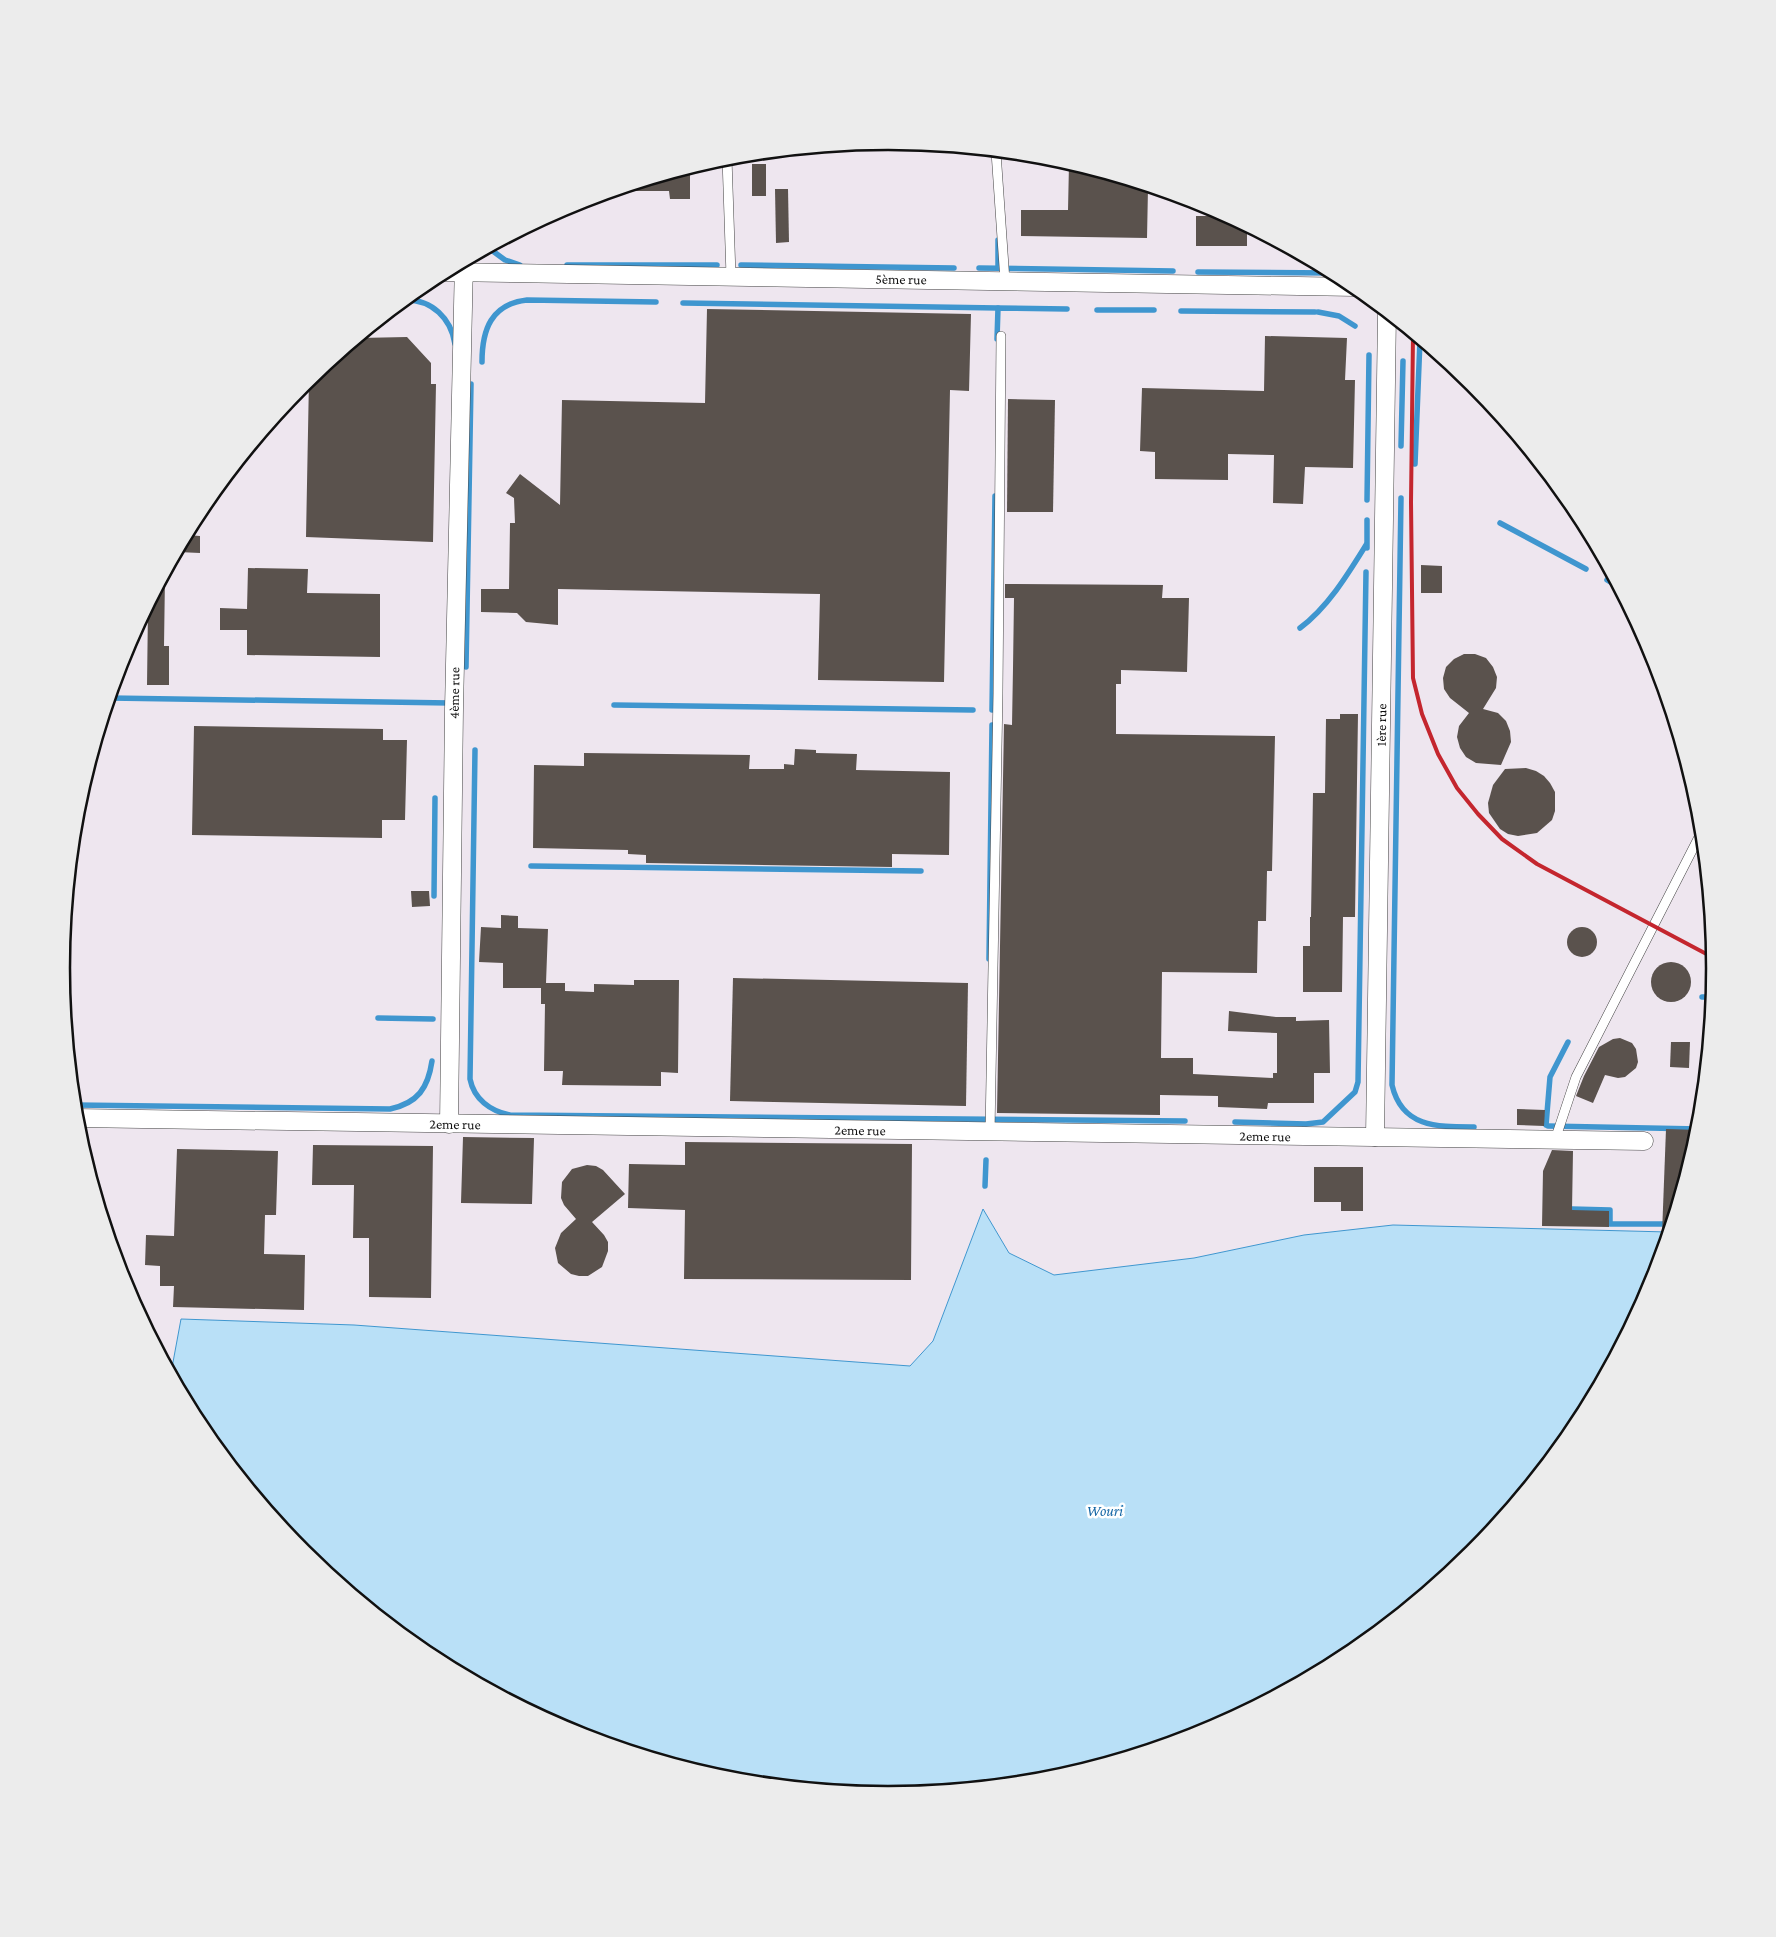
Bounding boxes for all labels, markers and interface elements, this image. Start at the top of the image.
street label: 5ème rue [875,271,927,287]
street label: 4ème rue [446,667,462,719]
street label: 1ère rue [1373,703,1389,747]
street label: 2eme rue [429,1116,481,1132]
street label: 2eme rue [834,1122,886,1138]
street label: 2eme rue [1239,1128,1291,1144]
water label: Wouri [1087,1503,1124,1519]

